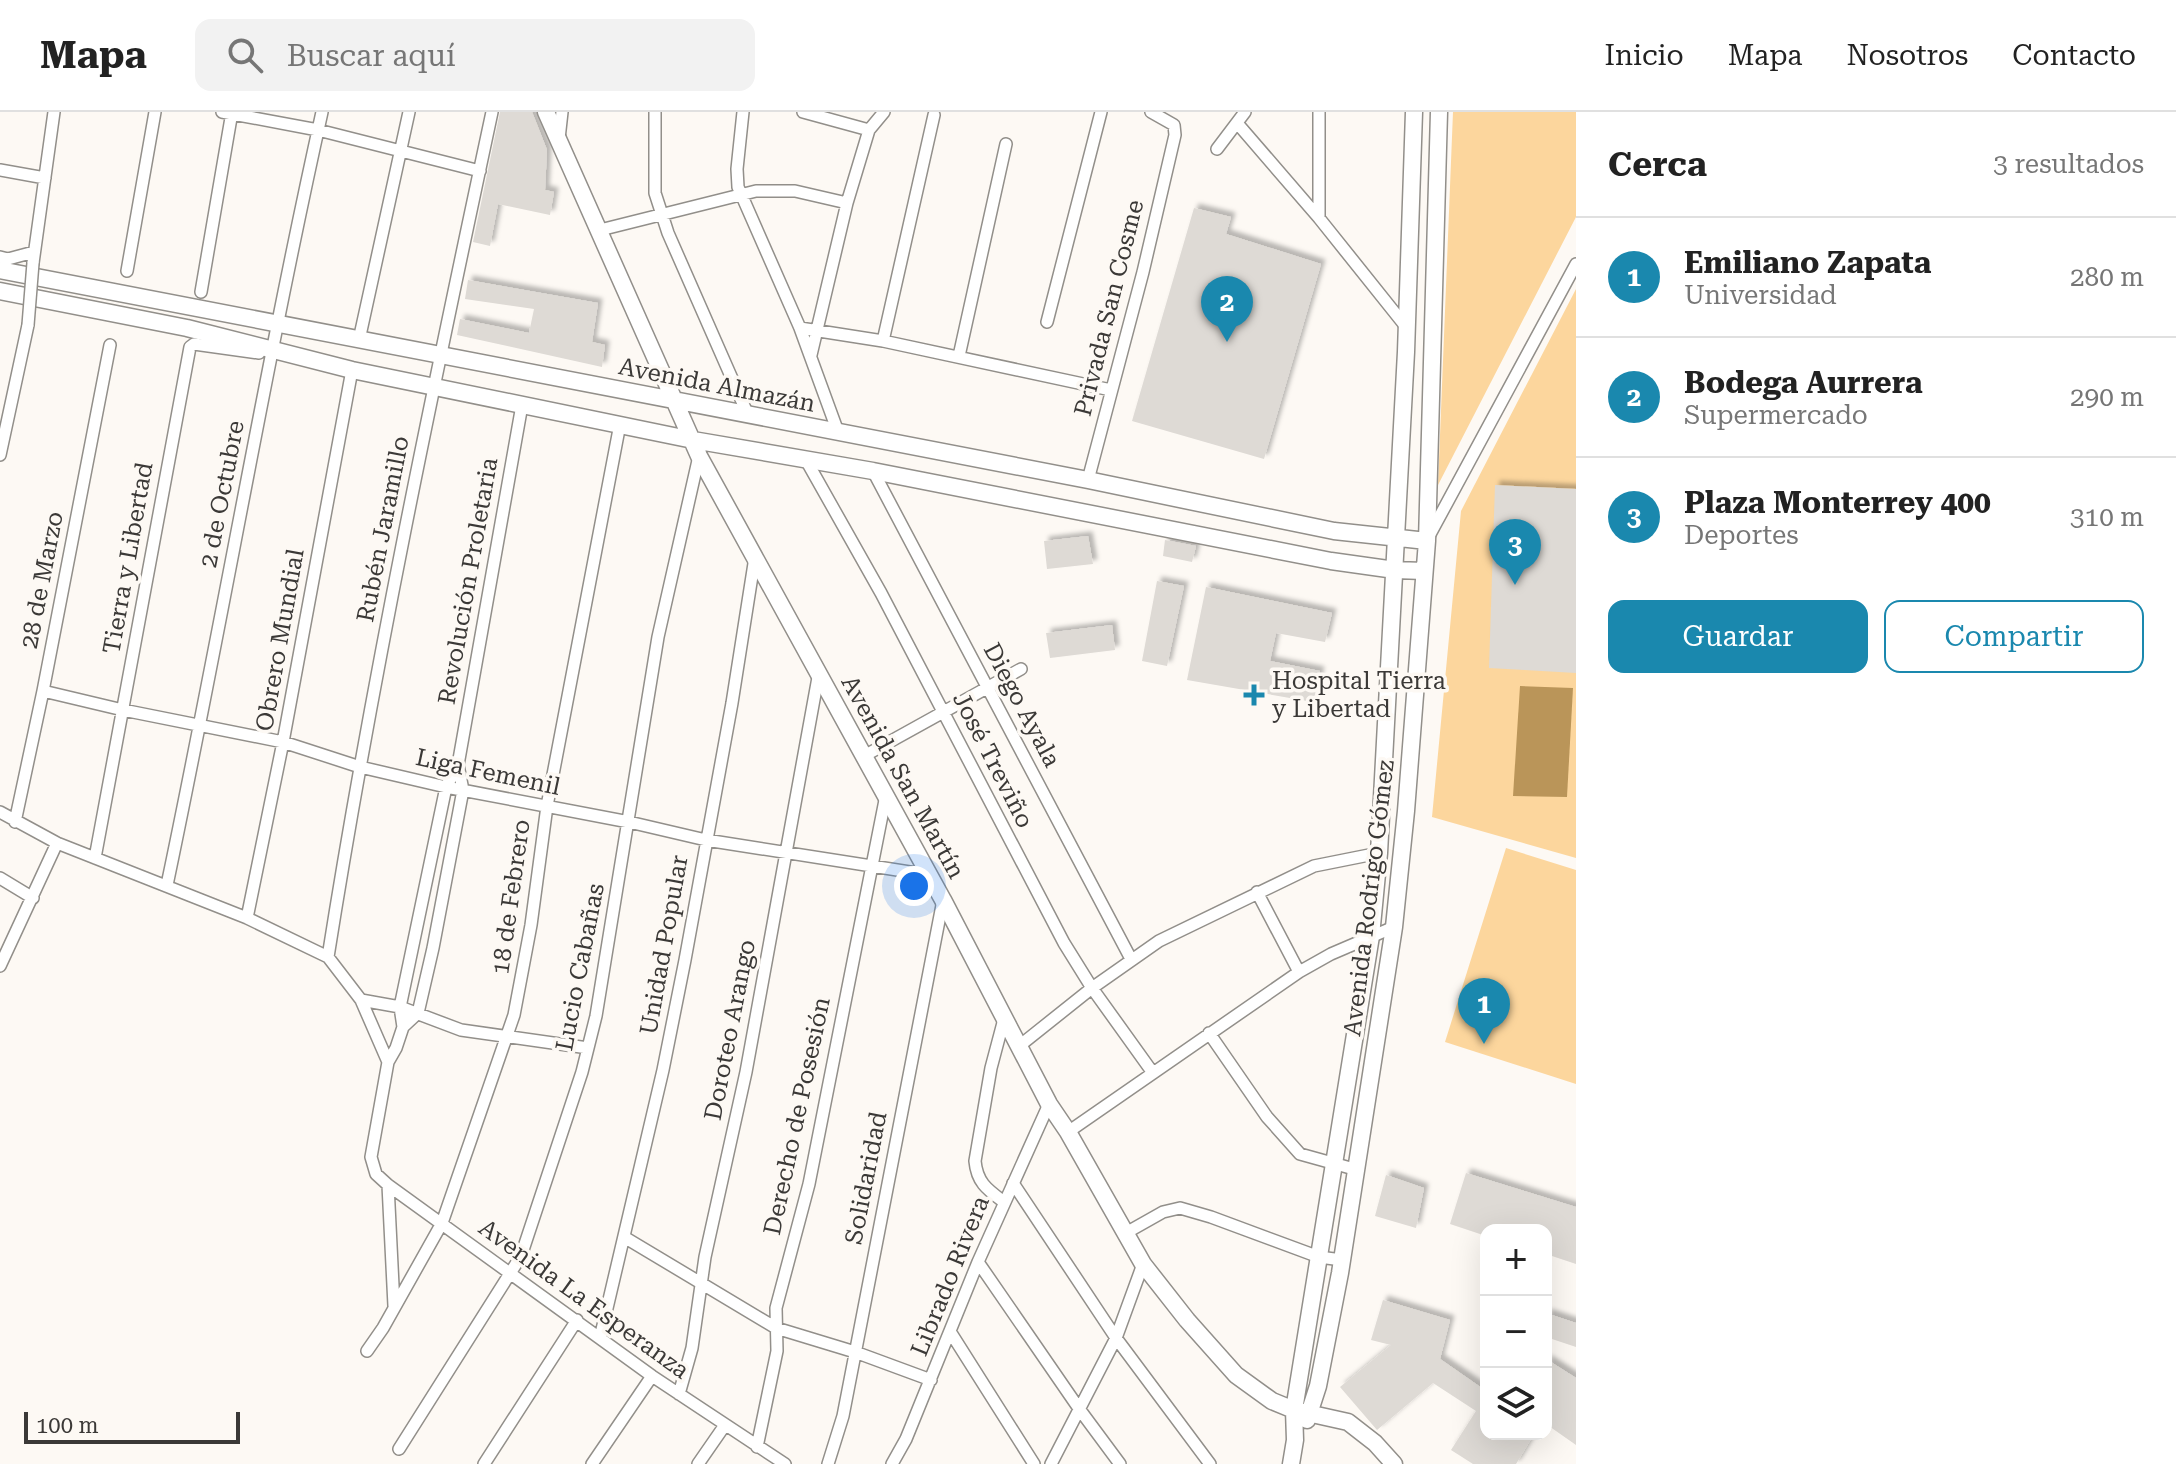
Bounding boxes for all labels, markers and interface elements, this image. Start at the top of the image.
search box [195,19,755,91]
text: Mapa [40,33,147,77]
icon: search [223,33,267,77]
text: Buscar aquí [287,38,456,73]
text: Inicio [1604,39,1684,72]
text: Mapa [1728,39,1802,72]
text: Nosotros [1846,39,1968,72]
text: Contacto [2012,39,2136,72]
text: Cerca [1608,144,1707,184]
text: 3 resultados [1993,149,2144,179]
street label: Privada San Cosme [1069,197,1149,419]
text: Emiliano Zapata [1684,245,1931,280]
text: 1 [1627,262,1641,292]
text: 280 m [2070,262,2144,292]
pin: 2 [1201,276,1253,342]
text: Universidad [1684,280,1837,310]
street label: Avenida Almazán [616,352,818,418]
text: Bodega Aurrera [1684,365,1923,400]
text: 2 [1627,382,1641,412]
text: 290 m [2070,382,2144,412]
text: Supermercado [1684,400,1868,430]
street label: 2 de Octubre [194,418,250,570]
street label: Rubén Jaramillo [351,434,415,624]
street label: Revolución Proletaria [433,455,503,707]
street label: Tierra y Libertad [97,460,159,656]
text: Plaza Monterrey 400 [1684,485,1991,520]
text: 3 [1627,502,1641,532]
text: 310 m [2070,502,2144,532]
street label: 28 de Marzo [15,509,69,651]
pin: 3 [1489,519,1541,585]
text: Deportes [1684,520,1799,550]
street label: Obrero Mundial [250,547,310,733]
button: Guardar [1608,600,1868,673]
button: Compartir [1884,600,2144,673]
street label: Diego Ayala [978,638,1066,772]
place label: Hospital Tierra y Libertad [1272,667,1446,723]
street label: Avenida San Martín [836,671,970,883]
marker: Hospital Tierra y Libertad [1243,684,1265,706]
street label: José Treviño [947,687,1039,833]
street label: Liga Femenil [413,743,563,801]
street label: Avenida Rodrigo Gómez [1338,758,1400,1038]
street label: 18 de Febrero [486,818,536,976]
street label: Unidad Popular [634,853,694,1037]
your location [894,866,934,906]
street label: Lucio Cabañas [550,881,610,1053]
street label: Doroteo Arango [699,937,761,1123]
pin: 1 [1458,978,1510,1044]
street label: Derecho de Posesión [758,994,836,1238]
street label: Solidaridad [839,1109,893,1247]
street label: Librado Rivera [905,1192,995,1360]
street label: Avenida La Esperanza [474,1213,694,1385]
map controls [1480,1224,1552,1440]
button: + [1480,1224,1552,1296]
button: − [1480,1296,1552,1368]
button: layers [1480,1368,1552,1440]
scale bar [24,1408,240,1444]
text: 100 m [36,1413,99,1438]

